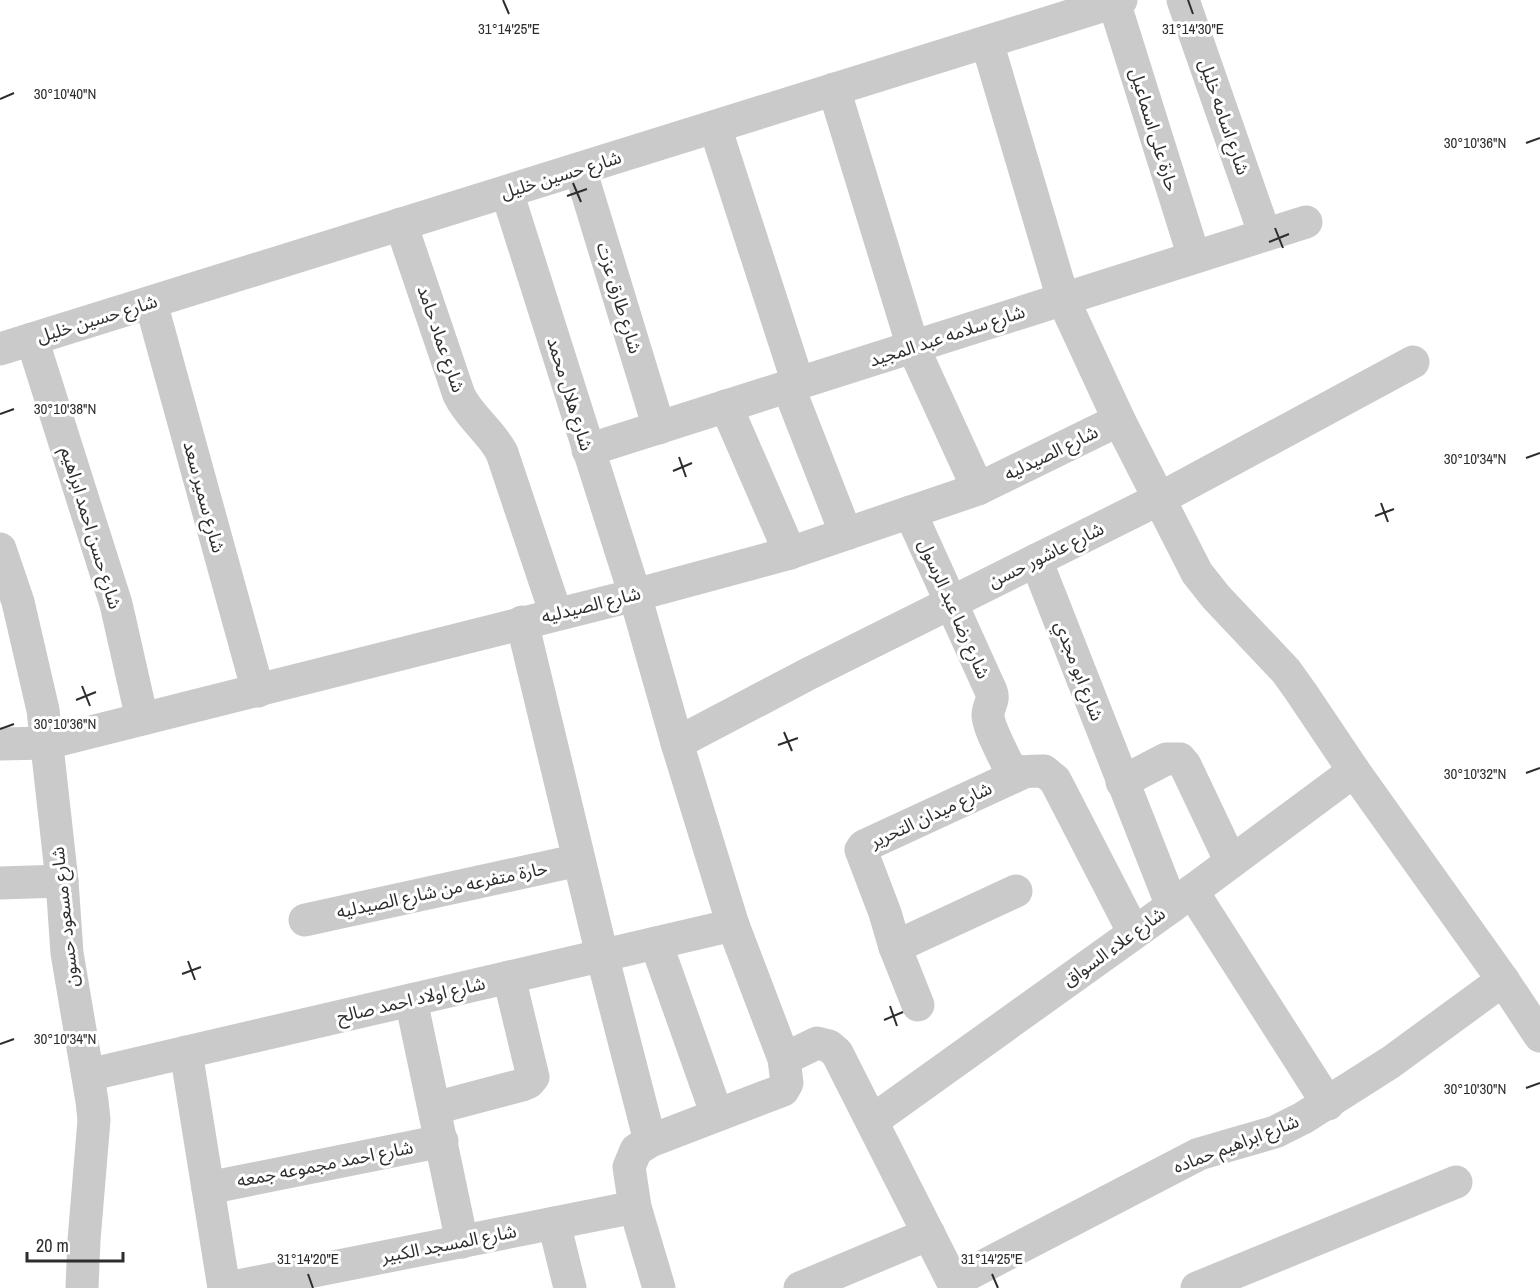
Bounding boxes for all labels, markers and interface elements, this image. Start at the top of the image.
text: 31°14'25"E [478,18,540,39]
text: 31°14'30"E [1162,18,1224,39]
street label: شارع اسامه خليل [1191,56,1256,179]
street label: حارة على اسماعيل [1124,65,1185,195]
text: 30°10'40"N [34,83,96,104]
text: 30°10'36"N [1444,132,1506,153]
street label: شارع حسين خليل [497,144,625,207]
street label: شارع طارق عزت [589,239,648,357]
street label: شارع عماد حامد [410,282,471,396]
street label: شارع حسين خليل [33,288,161,351]
street label: شارع سلامه عبد المجيد [866,299,1029,374]
street label: شارع هلال محمد [539,334,600,454]
text: 30°10'38"N [34,398,96,419]
street label: شارع الصيدليه [1000,419,1103,488]
street label: شارع سمير سعد [176,438,231,556]
street label: شارع حسن احمد ابراهيم [53,444,128,613]
text: 30°10'34"N [1444,448,1506,469]
street label: شارع عاشور حسن [984,516,1109,595]
street label: شارع رضا عبد الرسول [911,535,996,683]
street label: شارع الصيدليه [539,580,644,631]
street label: شارع ابو مجدي [1047,617,1110,725]
text: 30°10'36"N [34,713,96,734]
text: 30°10'32"N [1444,763,1506,784]
street label: شارع ميدان التحرير [865,775,997,856]
street label: شارع مسعود حسون [45,845,86,989]
street label: حارة متفرعه من شارع الصيدليه [334,855,550,926]
street label: شارع علاء السواق [1057,901,1171,994]
street label: شارع اولاد احمد صالح [334,970,488,1031]
text: 30°10'34"N [34,1028,96,1049]
text: 30°10'30"N [1444,1078,1506,1099]
street label: شارع ابراهيم حماده [1169,1108,1303,1181]
street label: شارع احمد مجموعه جمعه [235,1134,416,1195]
street label: شارع المسجد الكبير [378,1218,519,1271]
scale bar [27,1225,123,1263]
text: 20 m [36,1233,69,1258]
text: 31°14'20"E [277,1248,339,1269]
text: 31°14'25"E [961,1248,1023,1269]

